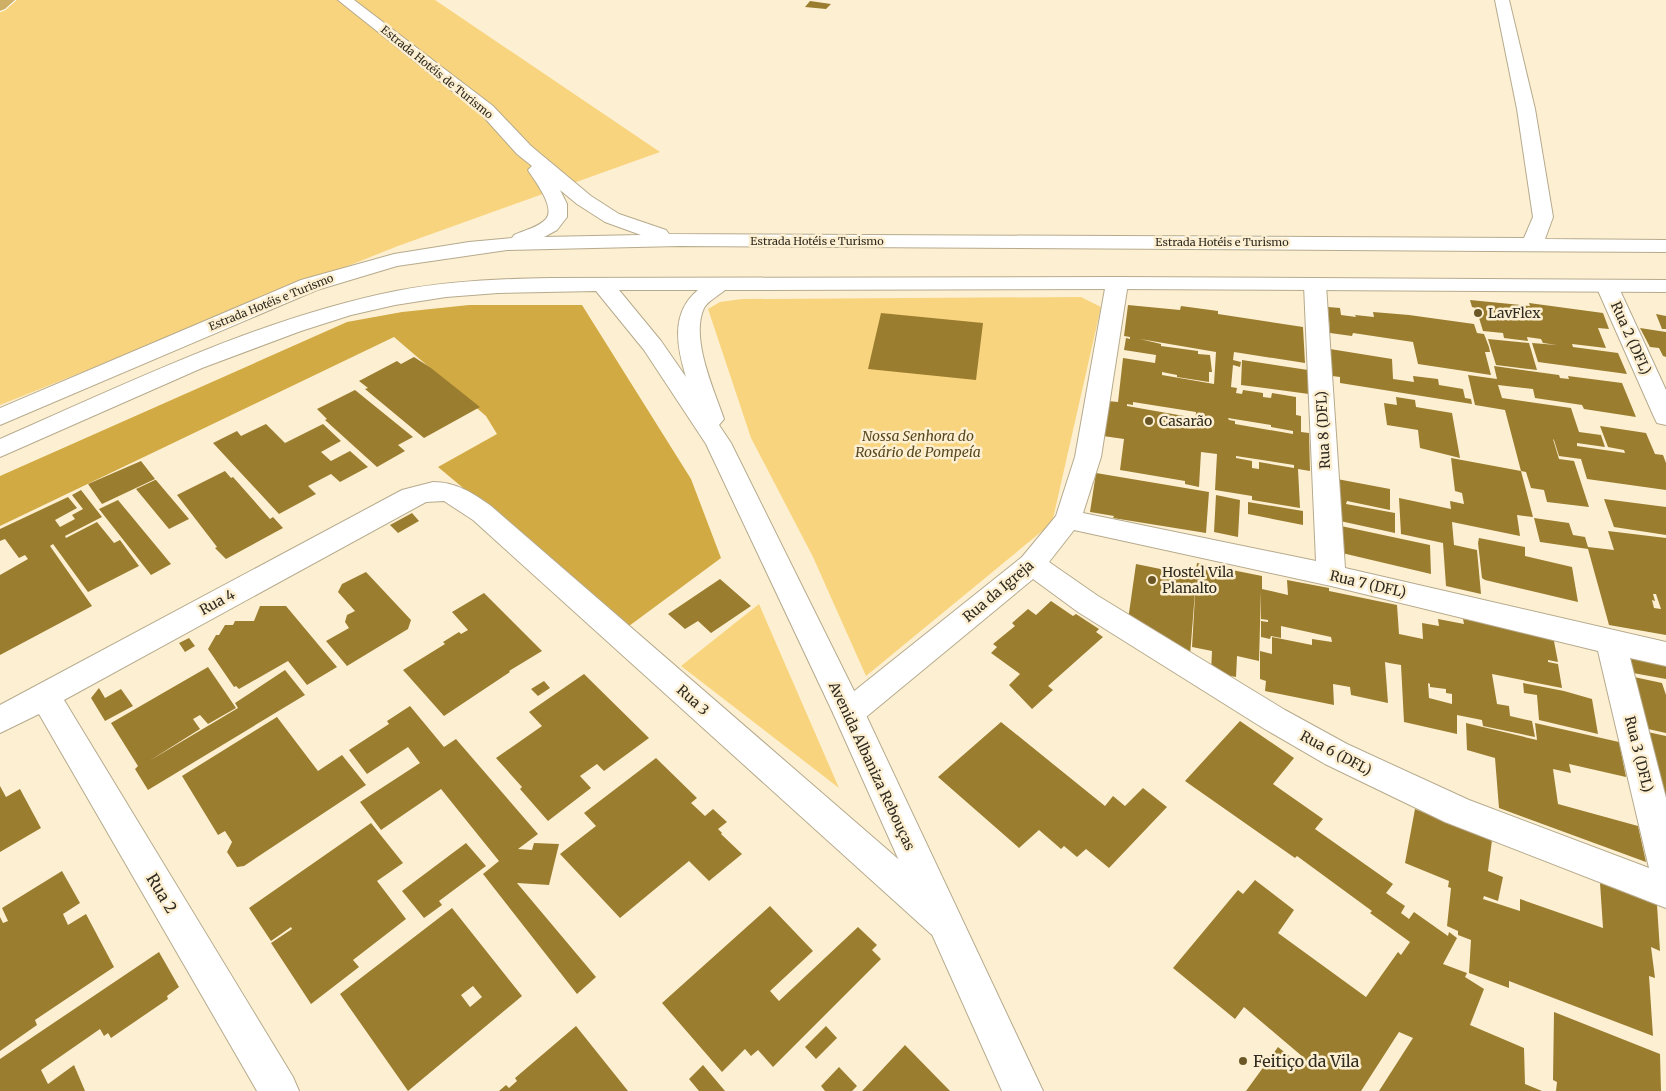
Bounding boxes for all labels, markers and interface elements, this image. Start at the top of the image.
street label: Estrada Hotéis de Turismo [378,22,496,122]
street label: Estrada Hotéis e Turismo [750,234,884,248]
street label: Estrada Hotéis e Turismo [1155,235,1289,249]
street label: Estrada Hotéis e Turismo [207,270,336,333]
street label: Rua 2 (DFL) [1607,299,1655,377]
place label: LavFlex [1488,304,1541,322]
marker: LavFlex [1472,307,1484,319]
street label: Rua 8 (DFL) [1312,390,1334,470]
place label: Casarão [1159,412,1212,430]
marker: Casarão [1143,415,1155,427]
park label: Nossa Senhora do Rosário de Pompeía [855,427,981,461]
street label: Rua da Igreja [959,556,1037,626]
place label: Hostel Vila Planalto [1162,563,1234,597]
street label: Rua 7 (DFL) [1328,566,1408,602]
marker: Hostel Vila Planalto [1146,574,1158,586]
street label: Rua 4 [196,585,238,619]
street label: Avenida Albaniza Rebouças [825,678,919,853]
street label: Rua 3 [673,681,713,719]
street label: Rua 3 (DFL) [1621,714,1657,794]
street label: Rua 6 (DFL) [1297,727,1375,779]
street label: Rua 2 [142,869,182,917]
place label: Feitiço da Vila [1253,1051,1360,1071]
marker: Feitiço da Vila [1237,1055,1249,1067]

